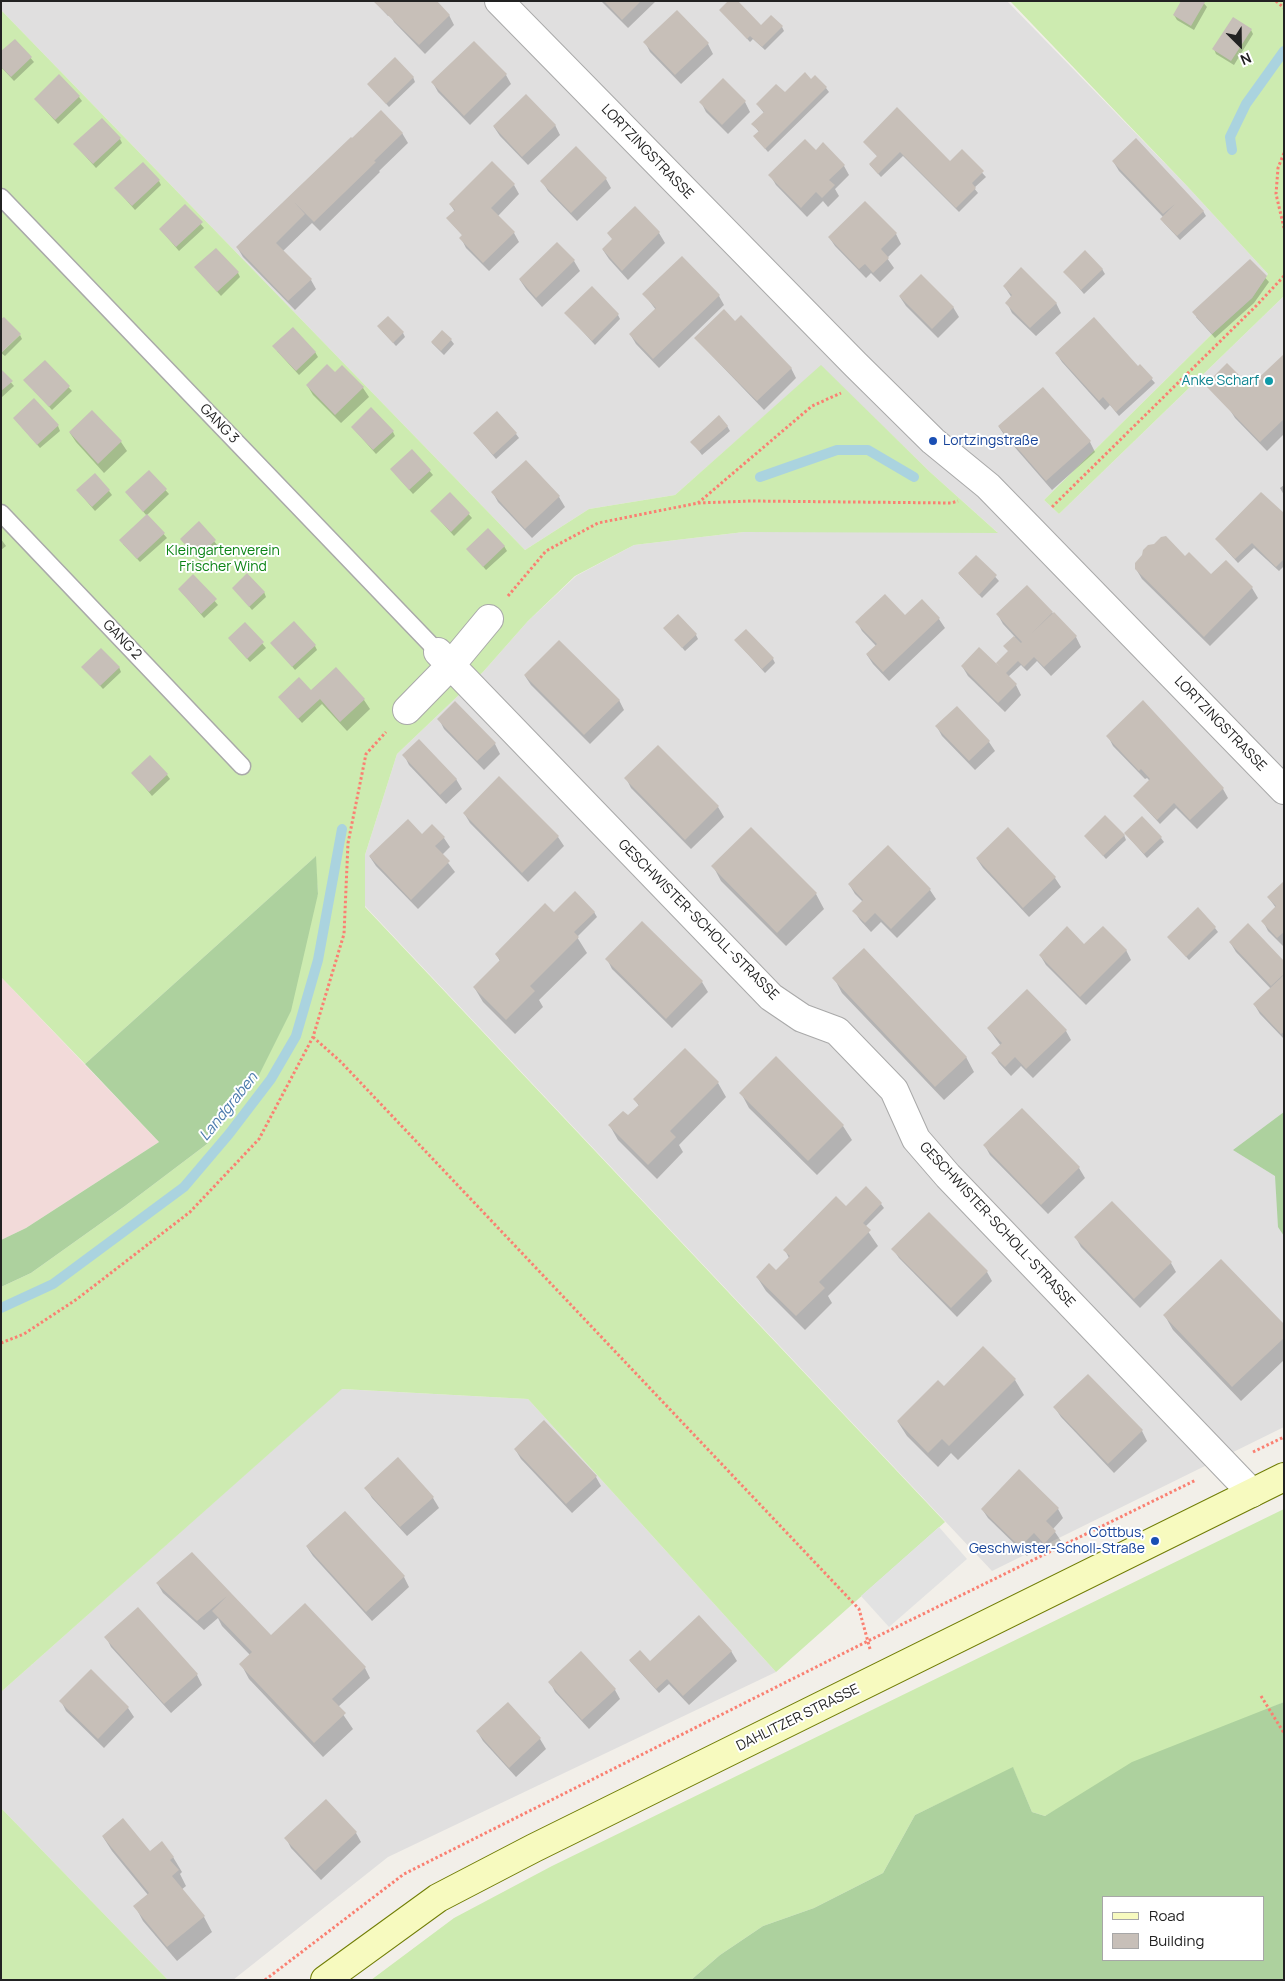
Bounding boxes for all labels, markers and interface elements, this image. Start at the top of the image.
north arrow [1215,20,1265,70]
text: N [1238,49,1254,70]
street label: LORTZINGSTRASSE [597,101,697,203]
place label: Anke Scharf [1182,373,1259,389]
marker: Anke Scharf [1263,375,1275,387]
street label: GANG 3 [196,401,242,447]
place label: Lortzingstraße [943,433,1038,449]
marker: Lortzingstraße [927,435,939,447]
park label: Kleingartenverein Frischer Wind [166,543,280,576]
street label: GANG 2 [99,617,145,663]
street label: LORTZINGSTRASSE [1170,673,1270,775]
street label: GESCHWISTER-SCHOLL-STRASSE [614,836,782,1004]
water label: Landgraben [196,1069,262,1145]
street label: GESCHWISTER-SCHOLL-STRASSE [916,1139,1078,1311]
place label: Cottbus, Geschwister-Scholl-Straße [969,1525,1145,1558]
marker: Cottbus, Geschwister-Scholl-Straße [1149,1535,1161,1547]
street label: DAHLITZER STRASSE [734,1681,862,1755]
legend [1102,1896,1265,1961]
text: Road [1149,1905,1185,1926]
text: Building [1149,1930,1204,1951]

